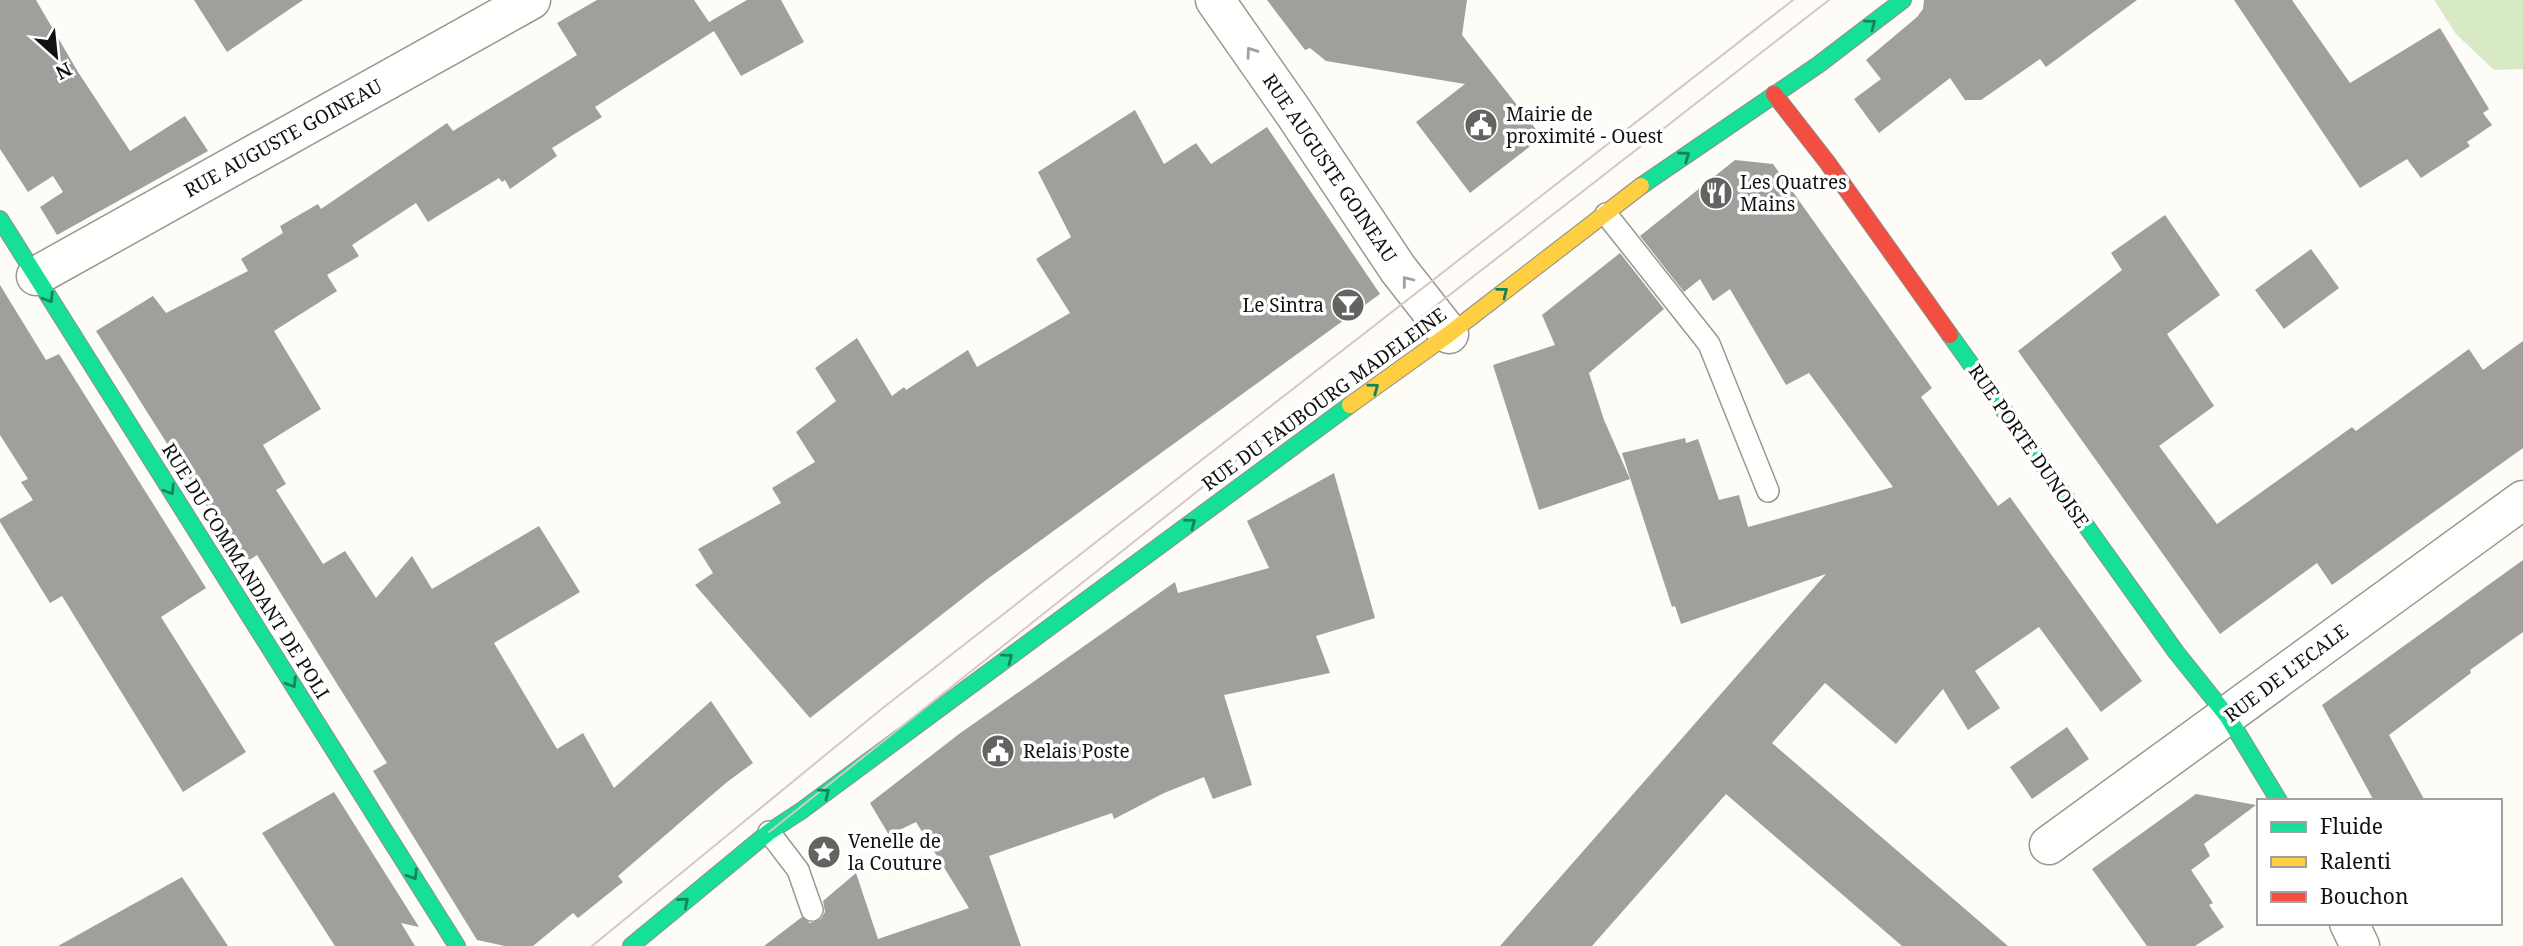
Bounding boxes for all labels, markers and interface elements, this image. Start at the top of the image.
one-way arrow [1863,20,1876,33]
north arrow [21,21,91,91]
one-way arrow [1247,47,1259,60]
text: N [51,56,76,86]
street label: RUE AUGUSTE GOINEAU [1257,69,1403,268]
street label: RUE AUGUSTE GOINEAU [179,73,387,203]
place label: Mairie de proximité - Ouest [1506,101,1663,149]
public building icon: Mairie de proximité - Ouest [1462,106,1500,144]
one-way arrow [1677,152,1690,164]
place label: Les Quatres Mains [1740,169,1847,217]
restaurant icon: Les Quatres Mains [1697,174,1735,212]
one-way arrow [1403,276,1415,289]
bar icon: Le Sintra [1329,286,1367,324]
one-way arrow [1496,288,1508,301]
one-way arrow [41,290,54,303]
place label: Le Sintra [1242,292,1324,318]
street label: RUE DU FAUBOURG MADELEINE [1197,301,1452,497]
street label: RUE PORTE DUNOISE [1963,359,2095,533]
one-way arrow [1367,384,1379,397]
street label: RUE DU COMMANDANT DE POLI [156,438,336,704]
one-way arrow [162,483,175,496]
one-way arrow [1183,518,1196,531]
street label: RUE DE L'ECALE [2219,618,2353,728]
one-way arrow [1000,654,1013,666]
one-way arrow [283,675,296,688]
public building icon: Relais Poste [979,732,1017,770]
place label: Relais Poste [1023,738,1130,764]
one-way arrow [817,789,830,802]
legend [2257,799,2502,925]
text: Fluide [2320,812,2383,840]
place label: Venelle de la Couture [848,828,942,876]
place icon: Venelle de la Couture [805,833,843,871]
text: Ralenti [2320,847,2391,875]
one-way arrow [404,868,417,881]
text: Bouchon [2320,882,2409,910]
one-way arrow [675,898,688,910]

